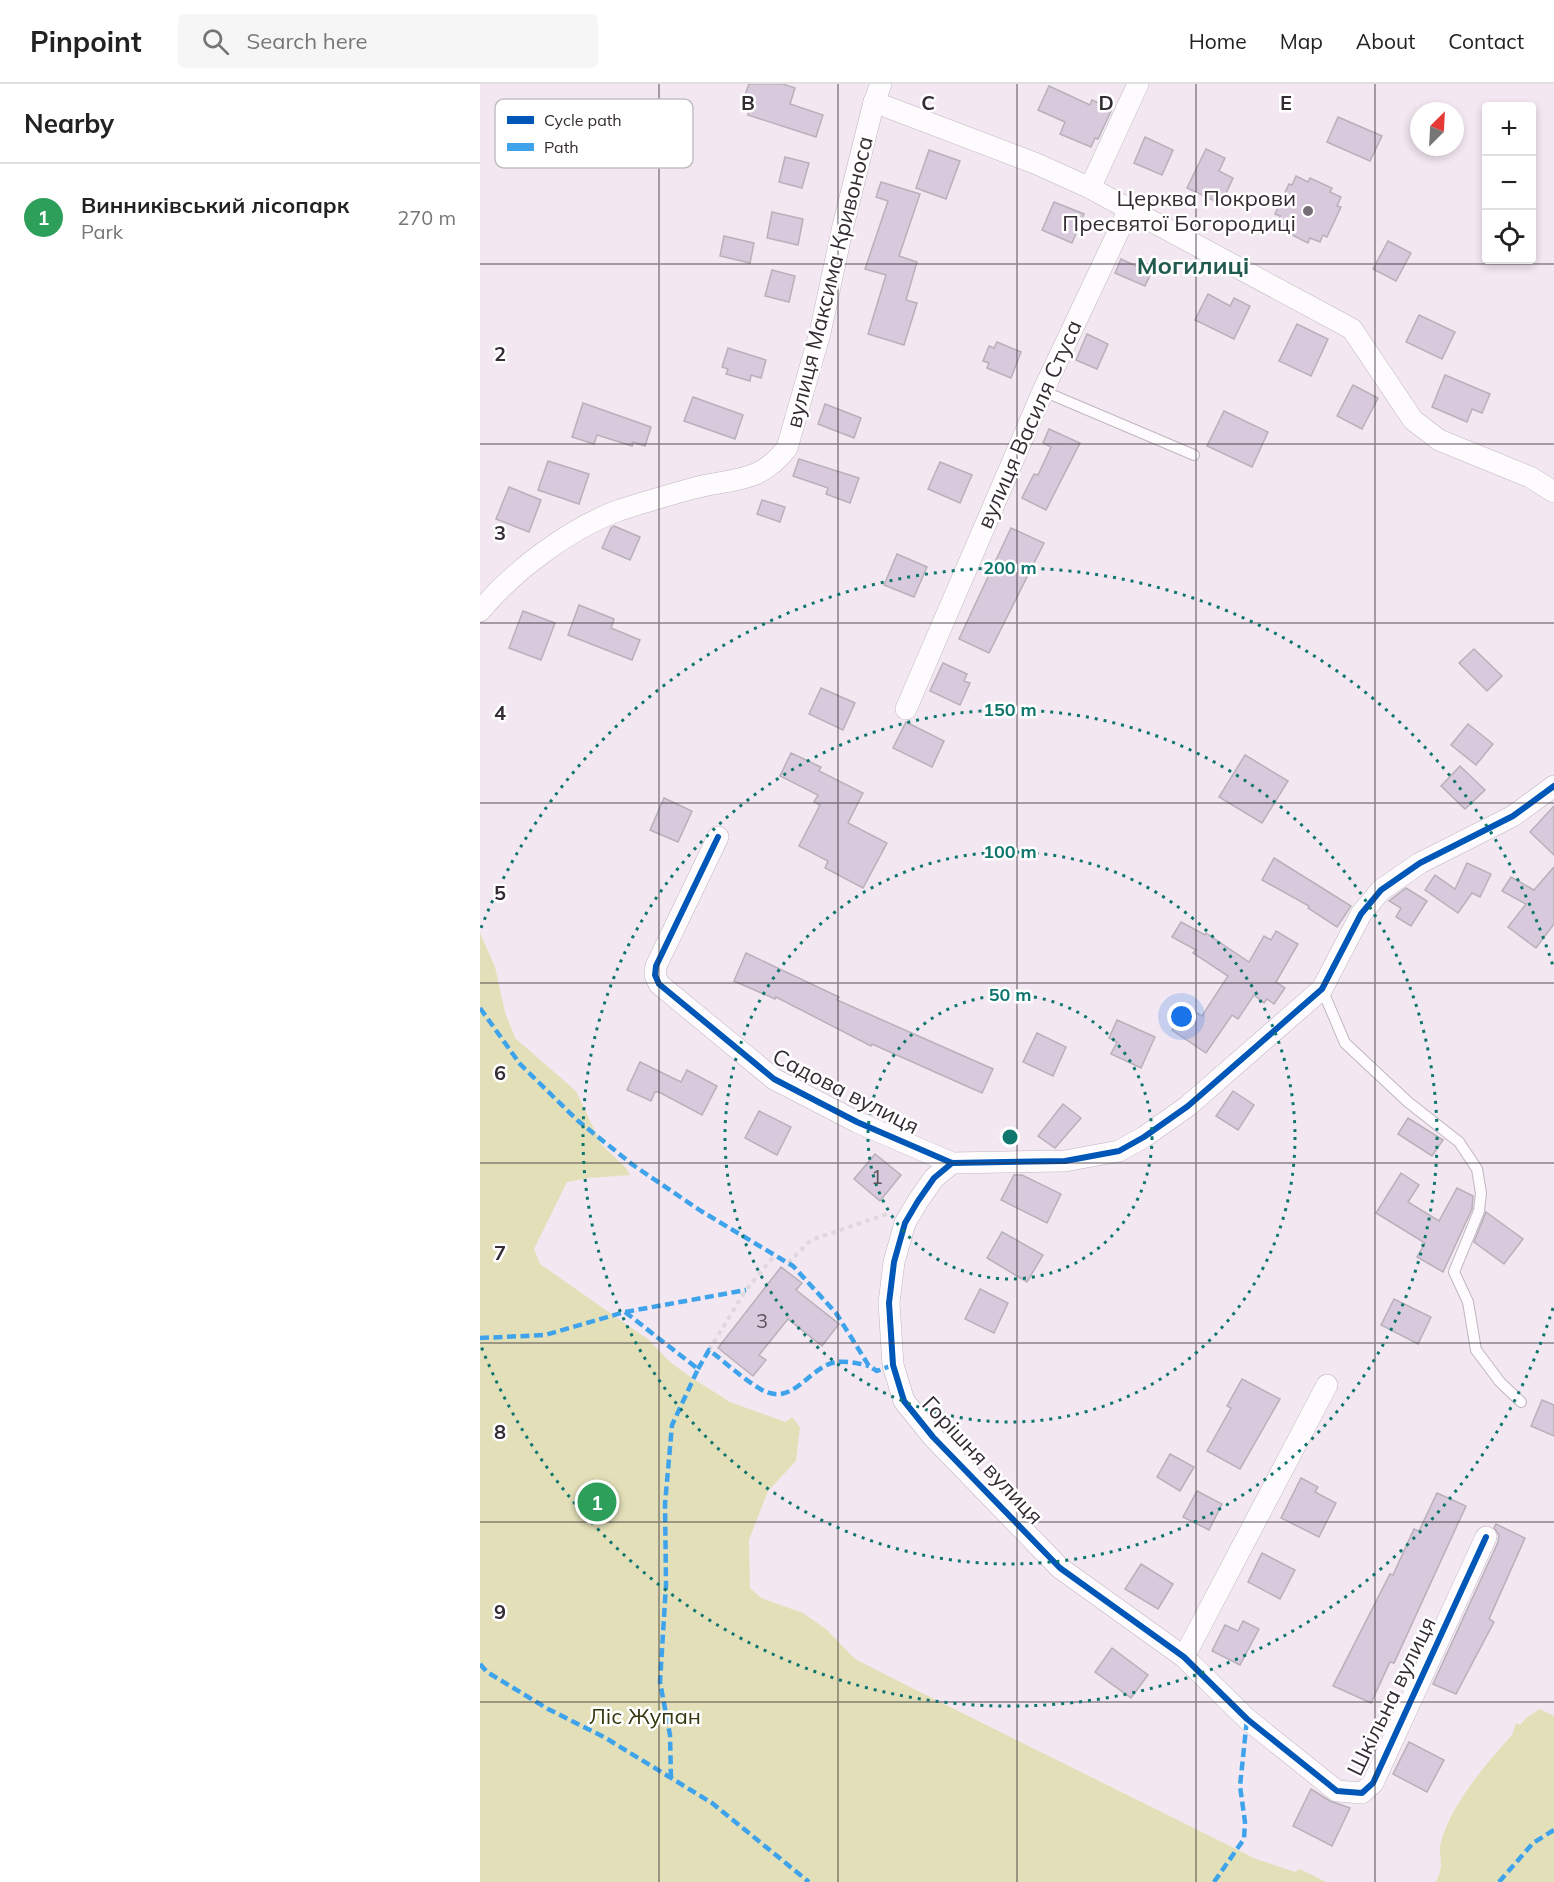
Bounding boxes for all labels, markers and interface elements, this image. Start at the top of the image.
search box [178,14,598,68]
text: Pinpoint [30,24,142,59]
icon: search [199,25,232,58]
text: Search here [247,27,368,55]
text: Home [1189,28,1247,54]
text: Map [1280,28,1323,54]
text: About [1356,28,1415,54]
text: Contact [1448,28,1524,54]
text: B [741,90,755,115]
text: C [921,90,935,115]
text: D [1098,90,1114,115]
text: E [1280,90,1292,115]
legend [495,99,693,168]
north arrow [1410,102,1464,156]
map controls [1482,102,1536,264]
button: + [1482,102,1536,156]
text: Nearby [24,107,114,140]
text: Cycle path [544,110,622,130]
street label: вулиця Максима Кривоноса [779,133,879,431]
text: Path [544,137,579,157]
button: − [1482,156,1536,210]
place label: Церква Покрови Пресвятої Богородиці [1062,184,1296,237]
text: Винниківський лісопарк [81,191,349,219]
marker: Церква Покрови Пресвятої Богородиці [1301,204,1315,218]
text: 1 [38,205,50,230]
text: 270 m [397,205,456,230]
button: locate [1482,210,1536,264]
text: Park [81,219,123,244]
district label: Могилиці [1137,250,1249,280]
street label: вулиця Василя Стуса [970,315,1088,533]
text: 2 [494,341,506,366]
text: 3 [494,520,506,545]
text: 200 m [983,556,1037,579]
text: 150 m [983,698,1037,721]
text: 4 [494,700,506,725]
text: 100 m [983,840,1037,863]
text: 5 [494,880,506,905]
text: 50 m [989,983,1031,1006]
your location [1167,1002,1196,1031]
street label: Садова вулиця [768,1042,924,1140]
text: 6 [494,1060,506,1085]
centre of rings [1000,1127,1020,1147]
house number: 1 [871,1164,883,1189]
text: 7 [494,1240,506,1265]
house number: 3 [756,1308,768,1333]
street label: Горішня вулиця [916,1390,1050,1530]
text: 8 [494,1419,506,1444]
pin: 1 [578,1480,616,1524]
text: 9 [494,1599,506,1624]
street label: Шкільна вулиця [1340,1612,1442,1780]
park label: Ліс Жупан [589,1702,701,1730]

